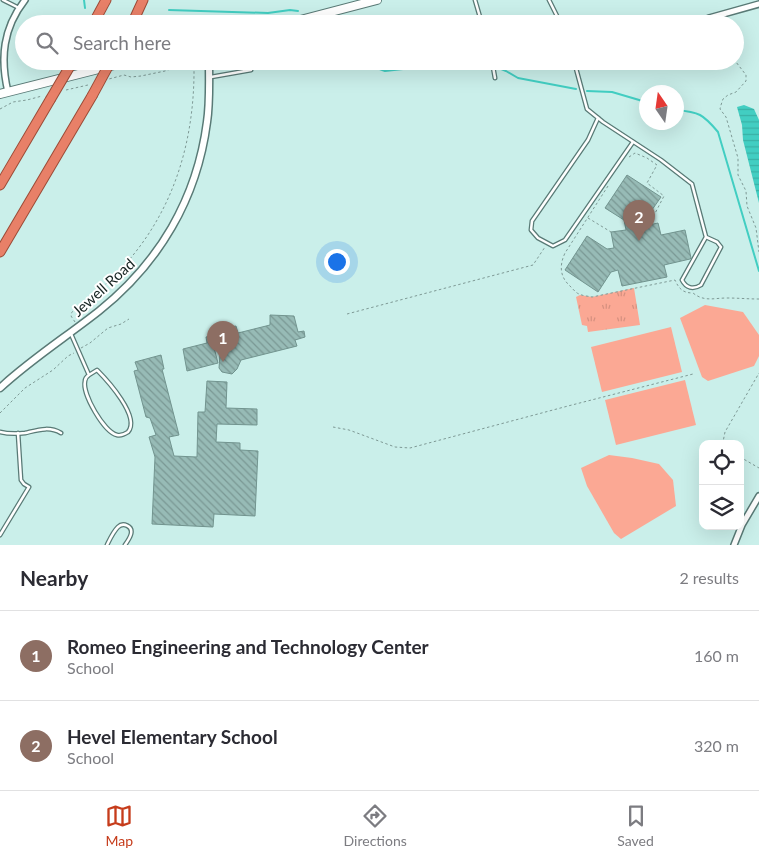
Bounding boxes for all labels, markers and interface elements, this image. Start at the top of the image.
search box [15,15,744,70]
icon: search [33,29,61,57]
text: Search here [73,31,171,54]
north arrow [639,85,684,130]
pin: 2 [623,200,655,241]
your location [324,249,350,275]
street label: Jewell Road [68,254,138,320]
pin: 1 [207,321,239,362]
map controls [699,440,744,530]
button: locate [699,440,744,485]
button: layers [699,485,744,530]
text: Nearby [20,565,88,590]
text: 2 results [679,568,739,587]
text: Romeo Engineering and Technology Center [67,635,429,658]
text: 1 [31,646,41,665]
text: 160 m [694,646,739,665]
text: School [67,658,114,677]
text: Hevel Elementary School [67,725,278,748]
text: 2 [31,736,41,755]
text: 320 m [694,736,739,755]
text: School [67,748,114,767]
tab: Map [105,802,133,849]
tab: Directions [344,802,407,849]
tab: Saved [617,802,654,849]

